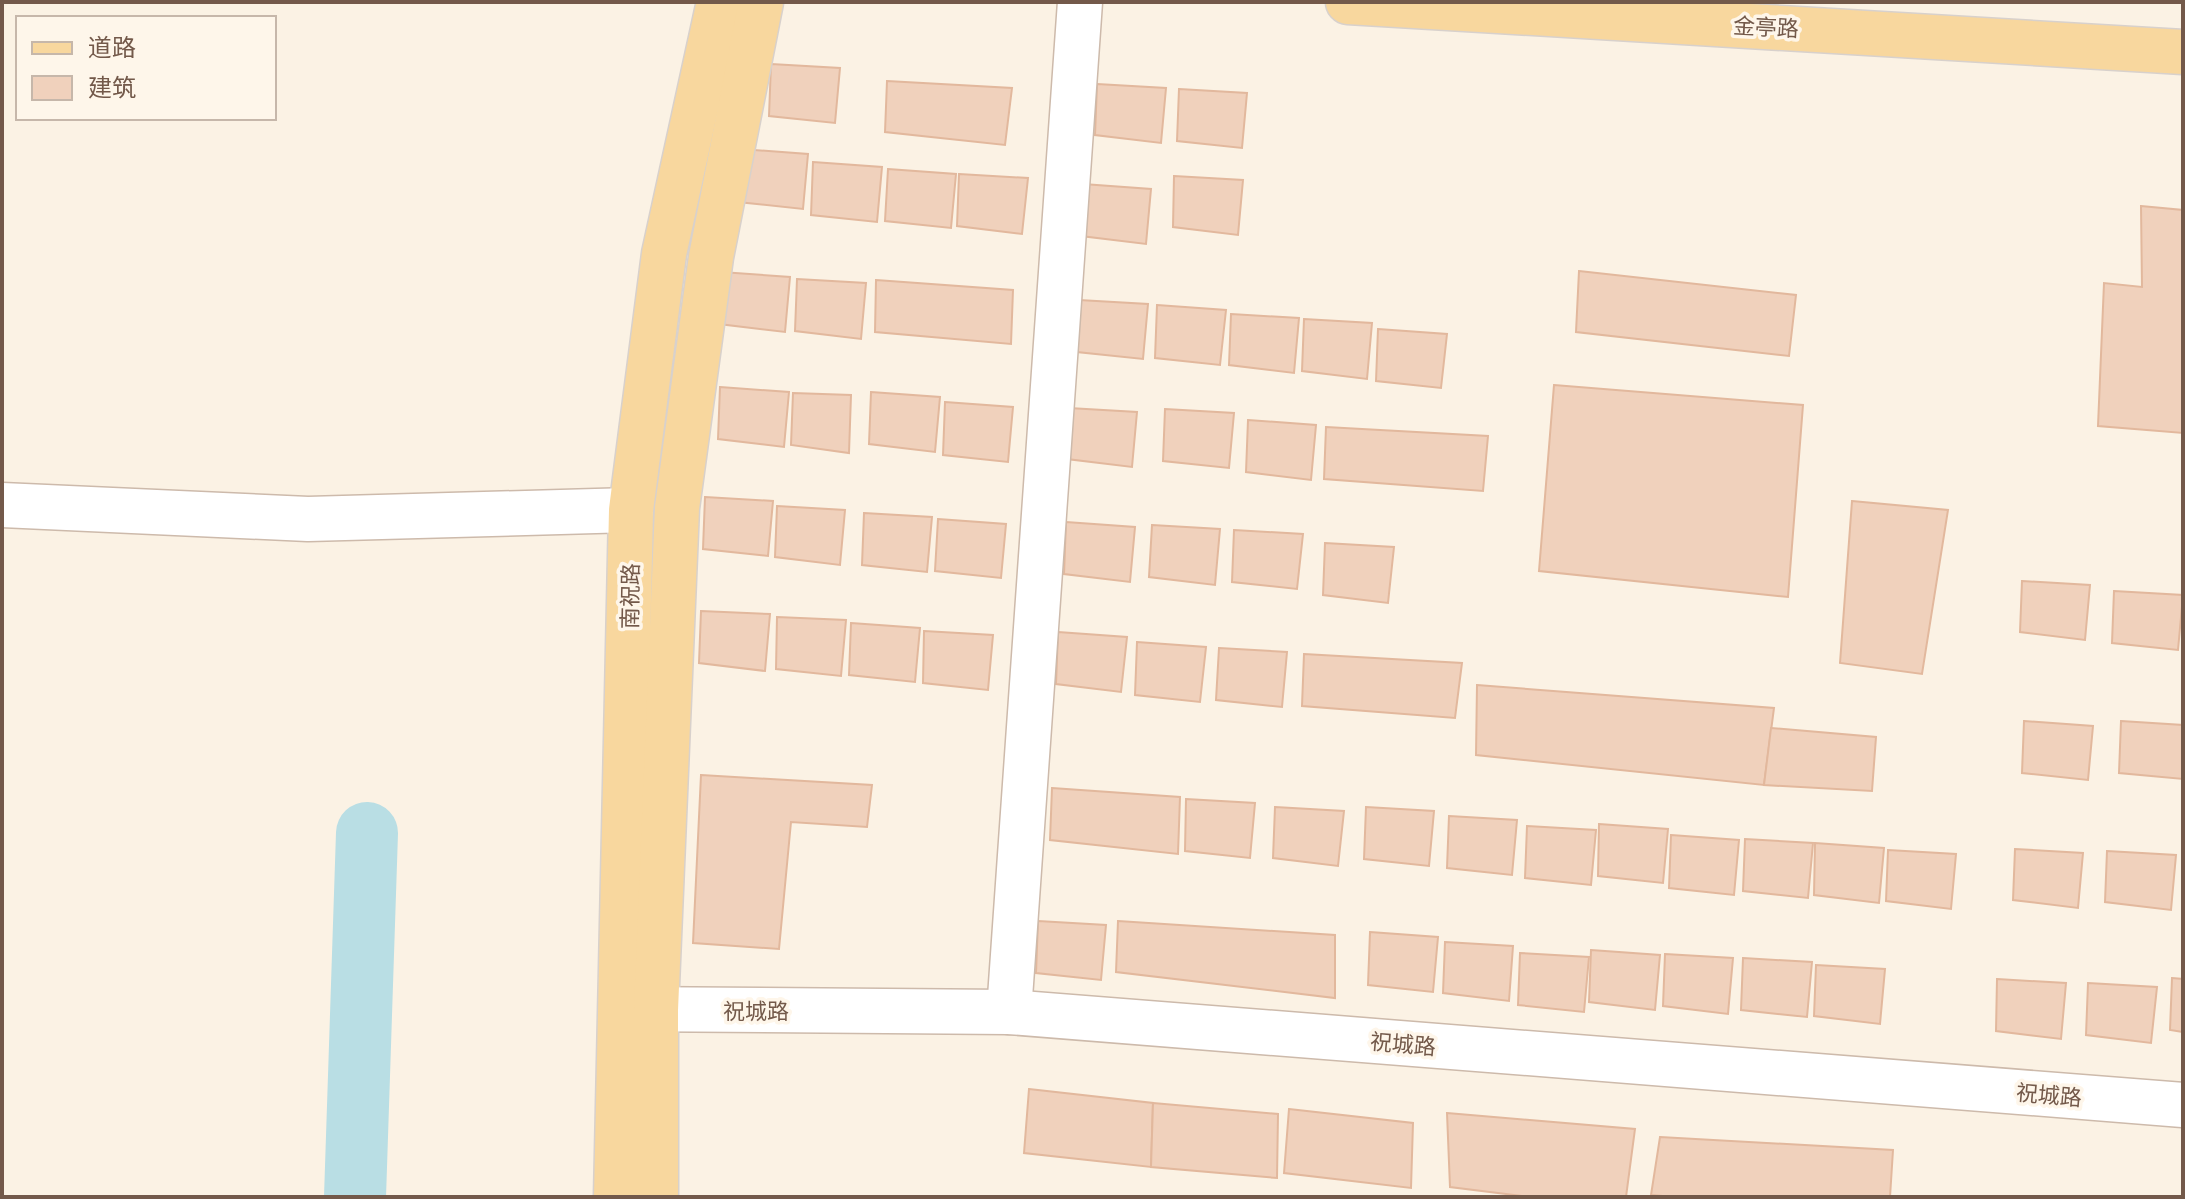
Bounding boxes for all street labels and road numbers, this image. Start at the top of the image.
street label: 金亭路 [1732,8,1800,46]
street label: 南祝路 [612,563,648,629]
street label: 祝城路 [723,994,789,1028]
street label: 祝城路 [1369,1024,1437,1064]
street label: 祝城路 [2015,1075,2083,1115]

